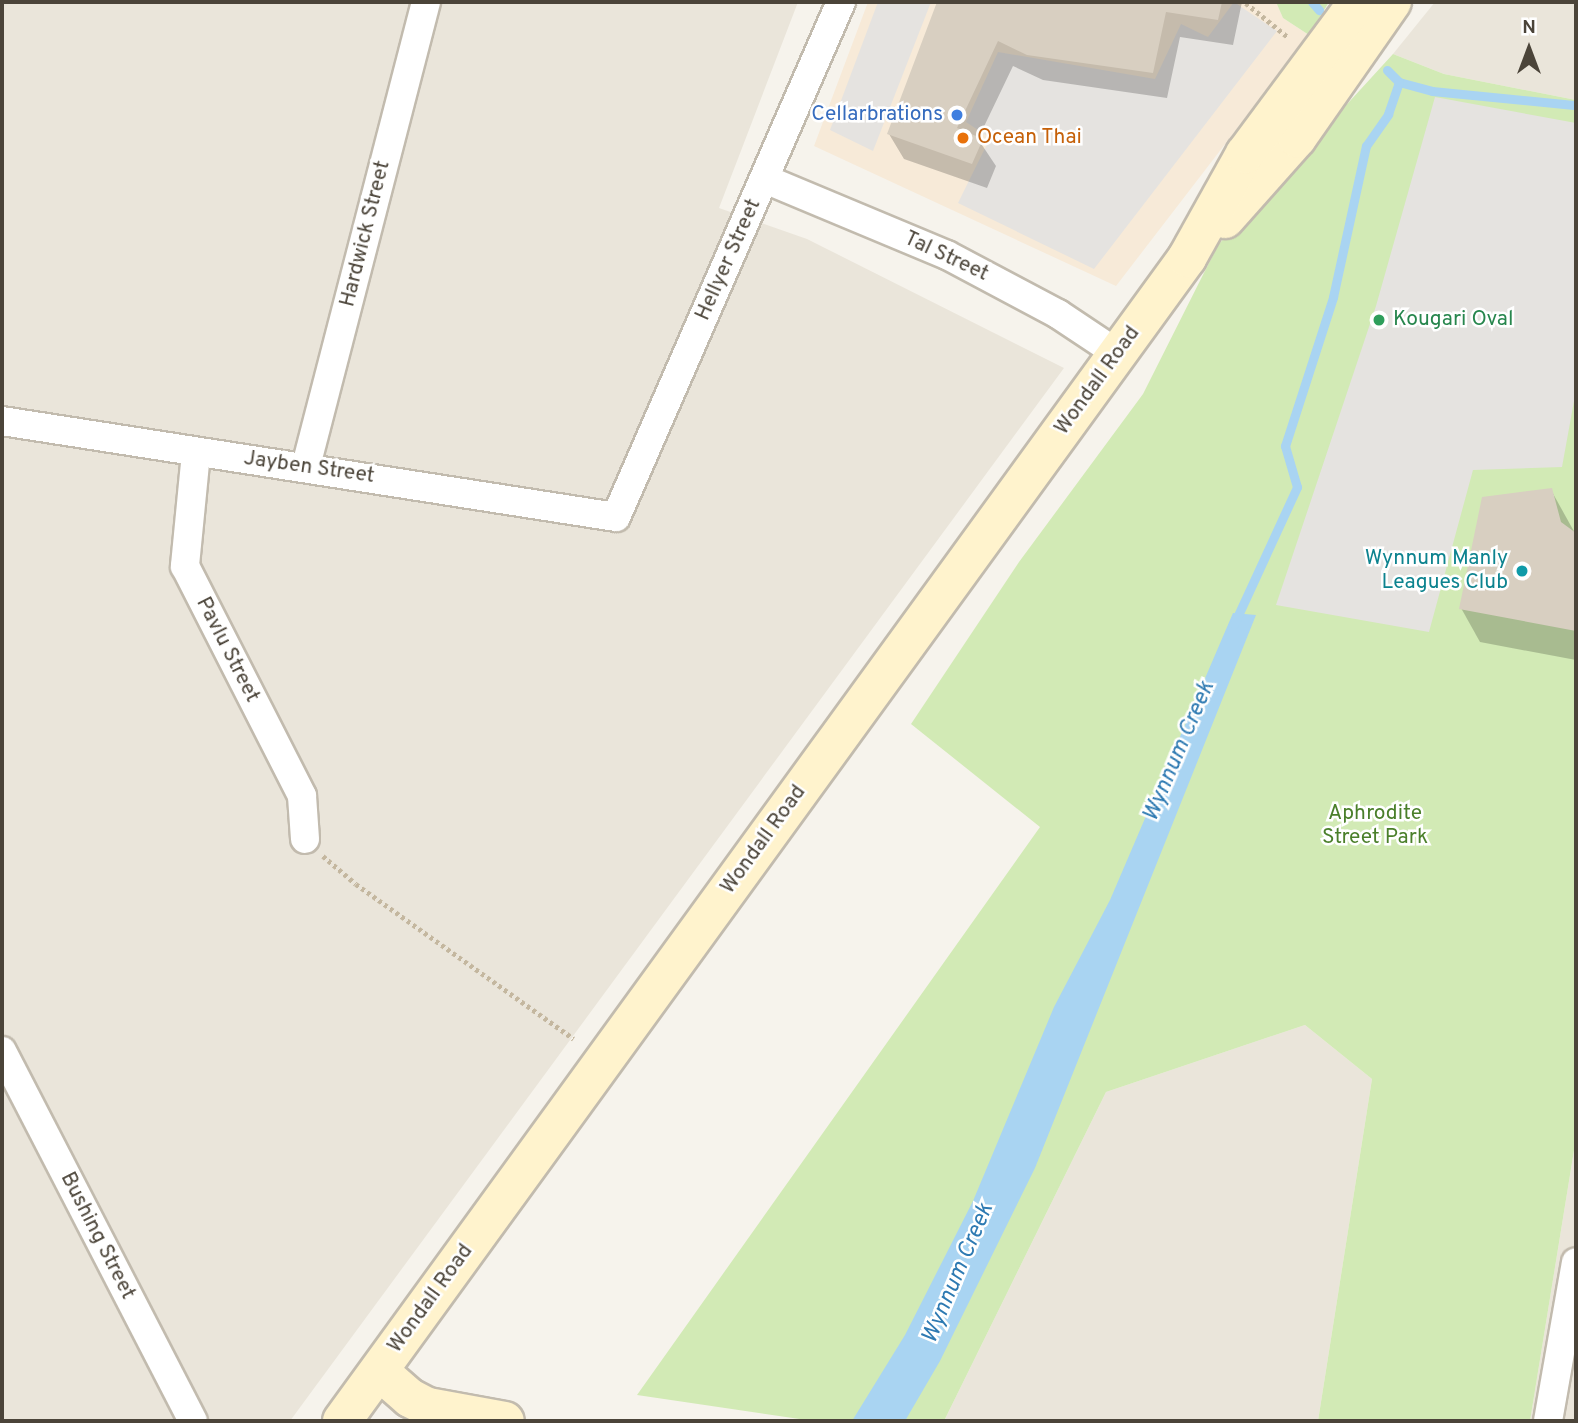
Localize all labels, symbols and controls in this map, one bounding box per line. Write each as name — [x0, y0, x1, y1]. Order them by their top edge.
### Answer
north arrow — [1494, 14, 1564, 84]
text: N — [1522, 16, 1536, 40]
place label: Cellarbrations — [811, 102, 943, 128]
marker: Cellarbrations — [949, 107, 965, 123]
place label: Ocean Thai — [977, 125, 1083, 151]
marker: Ocean Thai — [955, 130, 971, 146]
street label: Hardwick Street — [336, 158, 396, 310]
street label: Hellyer Street — [691, 195, 767, 325]
street label: Tal Street — [900, 227, 992, 287]
place label: Kougari Oval — [1393, 307, 1513, 333]
marker: Kougari Oval — [1371, 312, 1387, 328]
street label: Wondall Road — [1050, 322, 1146, 440]
street label: Jayben Street — [242, 446, 376, 490]
place label: Wynnum Manly Leagues Club — [1365, 546, 1508, 596]
marker: Wynnum Manly Leagues Club — [1514, 563, 1530, 579]
street label: Pavlu Street — [190, 593, 264, 707]
water label: Wynnum Creek — [1138, 678, 1222, 826]
street label: Wondall Road — [716, 781, 812, 899]
park label: Aphrodite Street Park — [1322, 801, 1428, 851]
street label: Bushing Street — [54, 1168, 140, 1304]
water label: Wynnum Creek — [917, 1200, 1001, 1348]
street label: Wondall Road — [383, 1240, 479, 1358]

